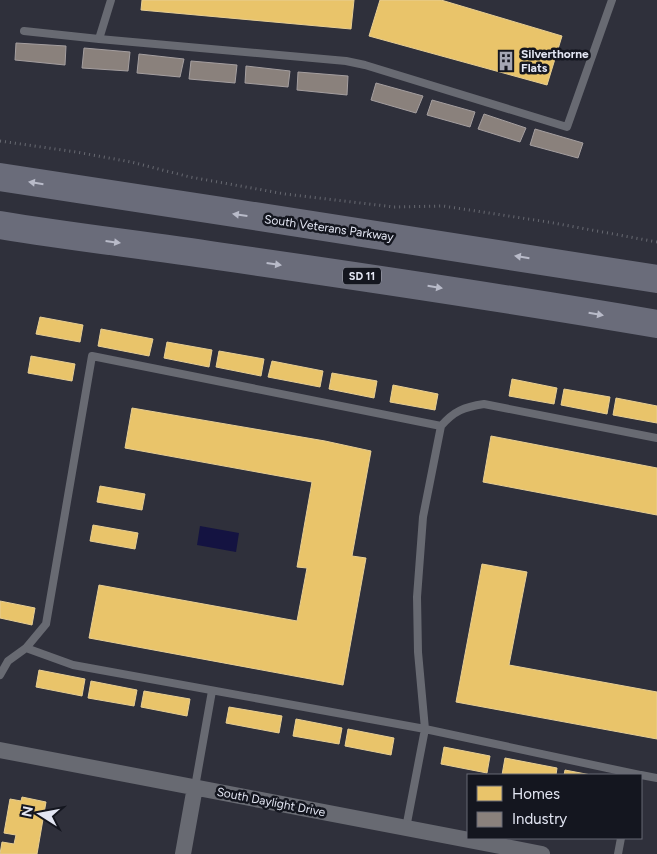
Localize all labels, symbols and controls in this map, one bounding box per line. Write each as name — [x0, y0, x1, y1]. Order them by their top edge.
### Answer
place label: Silverthorne Flats — [521, 47, 589, 75]
building icon: Silverthorne Flats — [495, 50, 517, 72]
one-way arrow — [28, 179, 44, 187]
one-way arrow — [231, 211, 247, 219]
street label: South Veterans Parkway — [263, 212, 395, 244]
one-way arrow — [106, 238, 122, 246]
one-way arrow — [513, 253, 529, 261]
one-way arrow — [267, 260, 283, 268]
road number: SD 11 — [343, 268, 381, 284]
one-way arrow — [428, 283, 444, 291]
one-way arrow — [588, 310, 604, 318]
legend — [467, 774, 642, 839]
street label: South Daylight Drive — [216, 785, 327, 819]
text: Homes — [512, 785, 560, 803]
north arrow — [15, 789, 65, 839]
text: N — [18, 805, 37, 819]
text: Industry — [512, 810, 567, 828]

